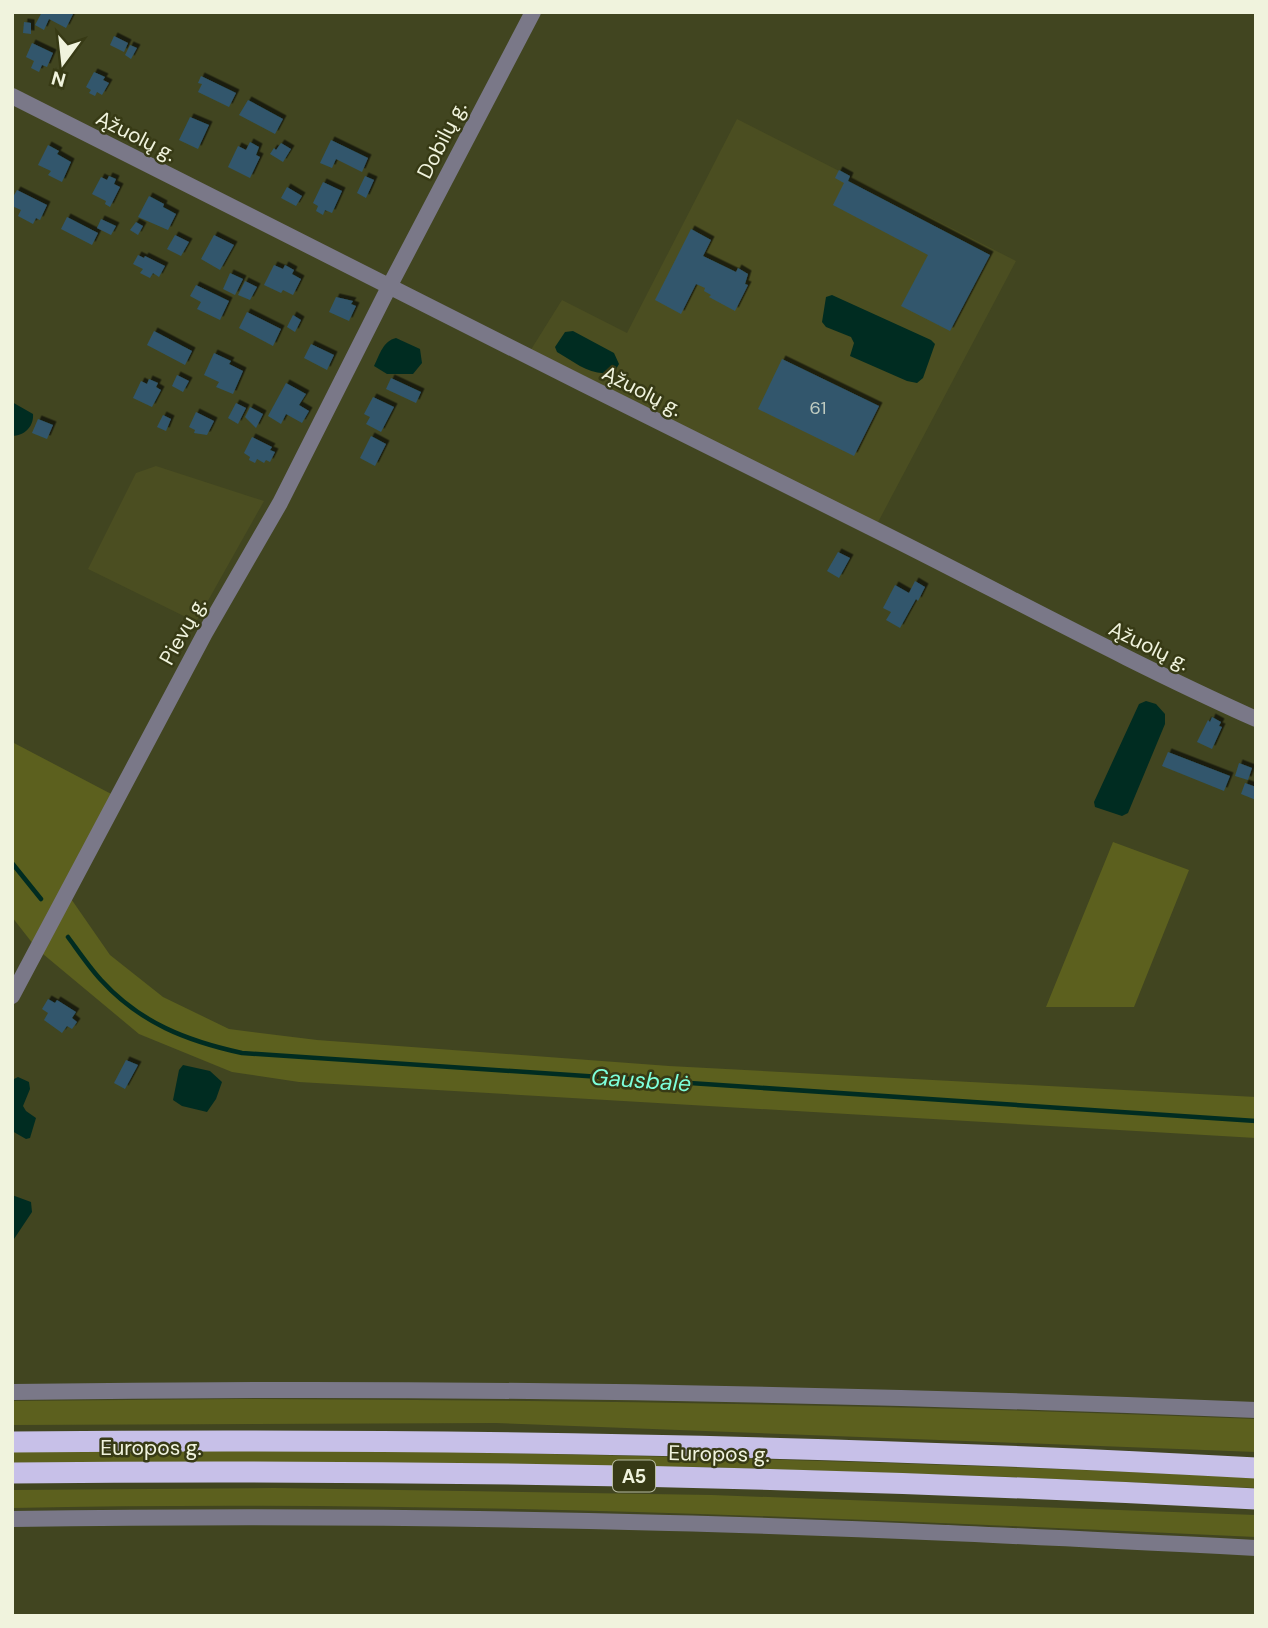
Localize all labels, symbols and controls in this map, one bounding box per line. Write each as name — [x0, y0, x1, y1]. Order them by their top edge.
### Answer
north arrow — [28, 28, 98, 98]
text: N — [49, 65, 69, 93]
street label: Dobilų g. — [411, 97, 473, 183]
street label: Ąžuolų g. — [91, 104, 181, 168]
street label: Ąžuolų g. — [597, 359, 687, 423]
house number: 61 — [810, 396, 826, 420]
street label: Pievų g. — [153, 592, 213, 670]
street label: Ąžuolų g. — [1104, 615, 1194, 677]
water label: Gausbalė — [590, 1062, 692, 1098]
street label: Europos g. — [100, 1434, 202, 1462]
street label: Europos g. — [668, 1439, 770, 1469]
road number: A5 — [613, 1460, 655, 1492]

